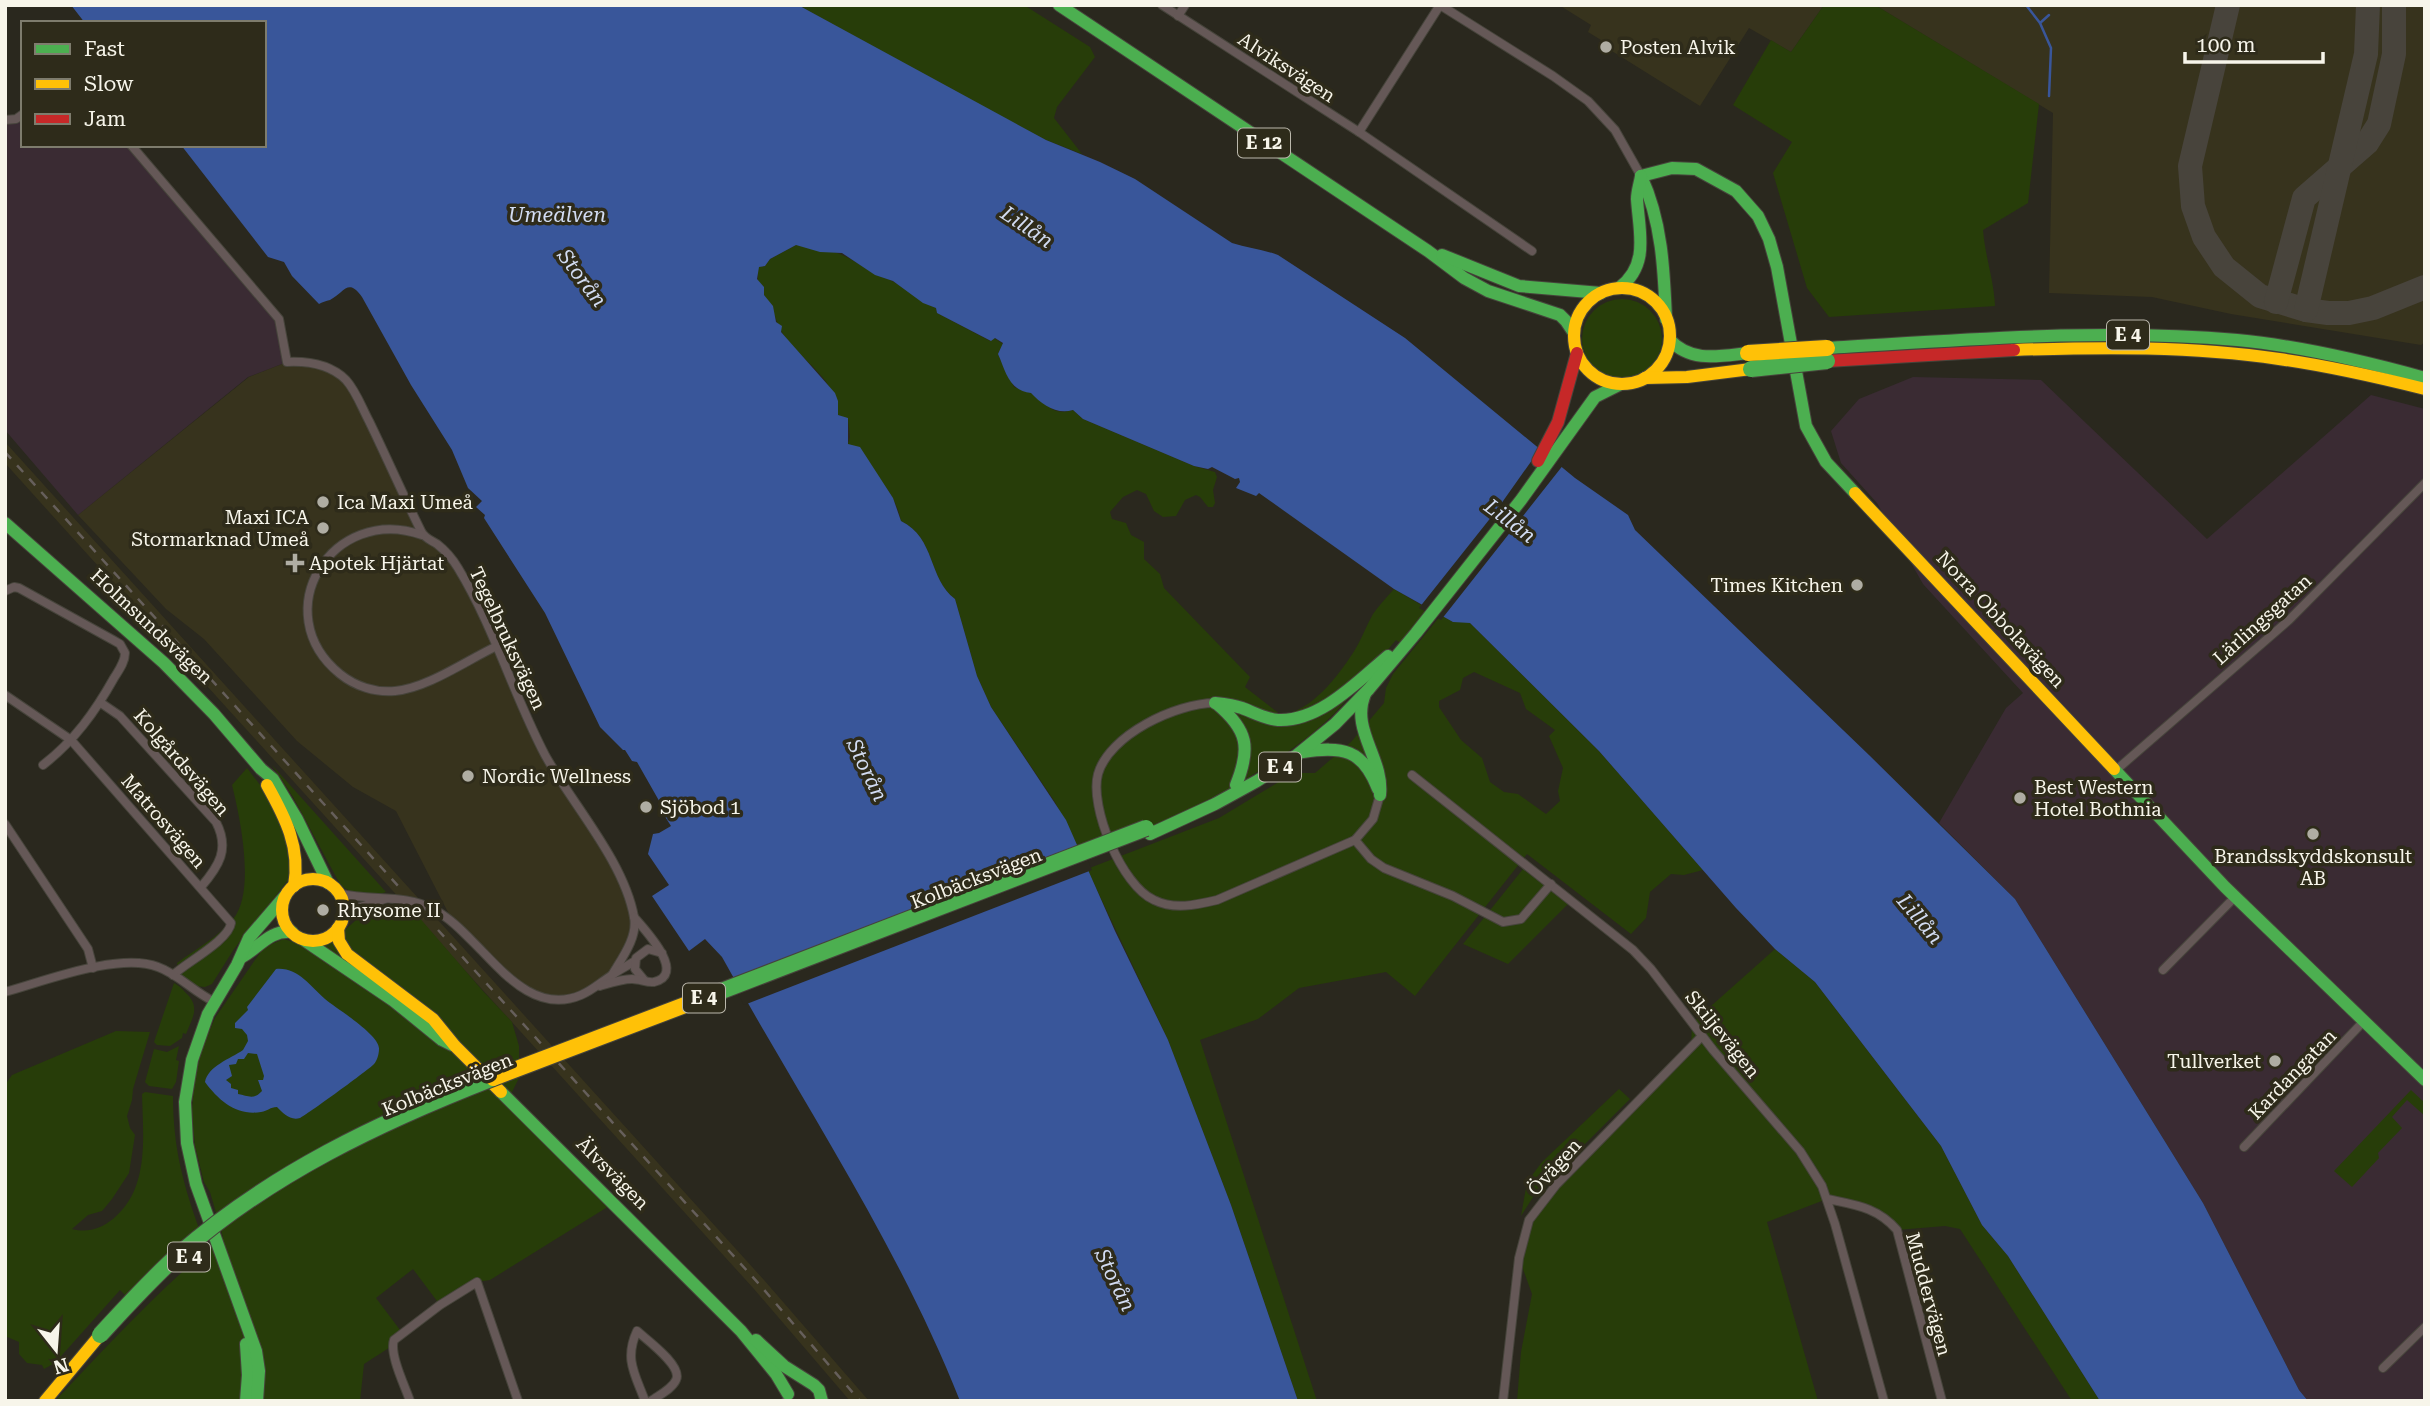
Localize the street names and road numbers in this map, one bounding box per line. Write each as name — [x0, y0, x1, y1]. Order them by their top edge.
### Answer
street label: Alviksvägen — [1234, 28, 1340, 107]
road number: E 12 — [1238, 128, 1290, 158]
road number: E 4 — [2107, 320, 2149, 349]
street label: Norra Obbolavägen — [1931, 546, 2070, 692]
street label: Tegelbruksvägen — [464, 563, 551, 713]
street label: Holmsundsvägen — [86, 564, 217, 689]
street label: Lärlingsgatan — [2209, 569, 2316, 669]
street label: Kolgårdsvägen — [129, 704, 234, 821]
road number: E 4 — [1259, 752, 1301, 782]
street label: Matrosvägen — [117, 770, 211, 873]
street label: Kolbäcksvägen — [907, 843, 1045, 914]
road number: E 4 — [683, 984, 725, 1013]
street label: Skiljevägen — [1680, 986, 1765, 1083]
street label: Kardangatan — [2244, 1025, 2341, 1124]
street label: Kolbäcksvägen — [379, 1048, 516, 1121]
street label: Älvsvägen — [572, 1132, 654, 1214]
street label: Övägen — [1523, 1134, 1586, 1201]
street label: Muddervägen — [1901, 1230, 1956, 1358]
road number: E 4 — [168, 1242, 210, 1272]

